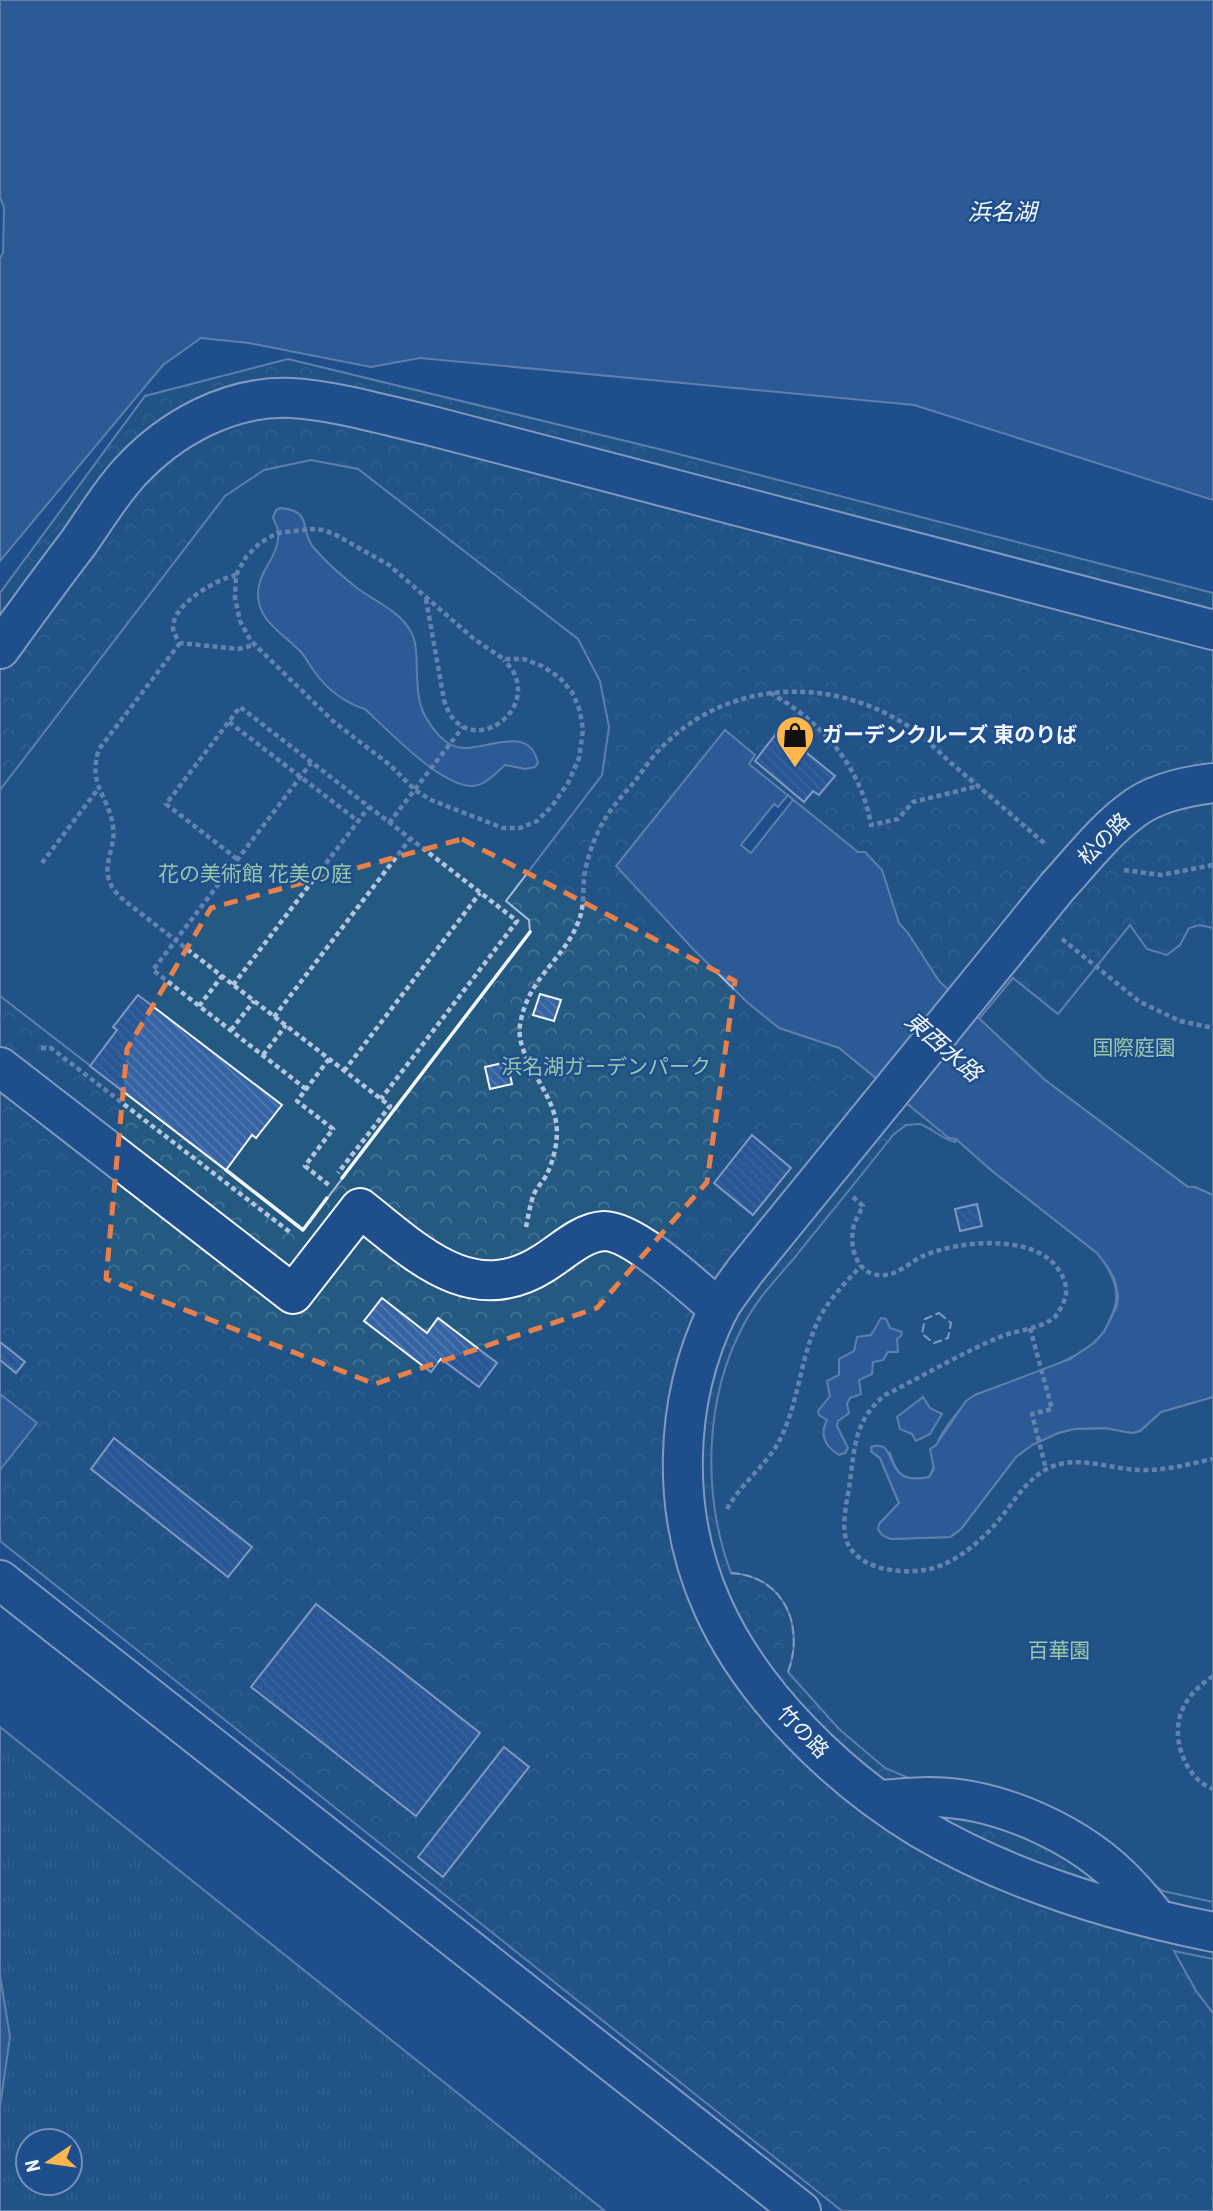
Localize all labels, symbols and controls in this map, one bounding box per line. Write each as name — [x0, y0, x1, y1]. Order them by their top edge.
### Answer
water label: 浜名湖 — [968, 199, 1040, 226]
shop icon: ガーデンクルーズ 東のりば — [774, 714, 816, 769]
place label: ガーデンクルーズ 東のりば — [822, 723, 1077, 747]
street label: 松の路 — [1073, 808, 1135, 870]
park label: 花の美術館 花美の庭 — [158, 862, 352, 886]
water label: 東西水路 — [899, 1007, 988, 1089]
park label: 国際庭園 — [1092, 1036, 1176, 1060]
park label: 浜名湖ガーデンパーク — [501, 1055, 711, 1079]
park label: 百華園 — [1028, 1639, 1091, 1663]
street label: 竹の路 — [772, 1701, 834, 1763]
north arrow — [14, 2127, 84, 2197]
text: N — [20, 2157, 45, 2174]

